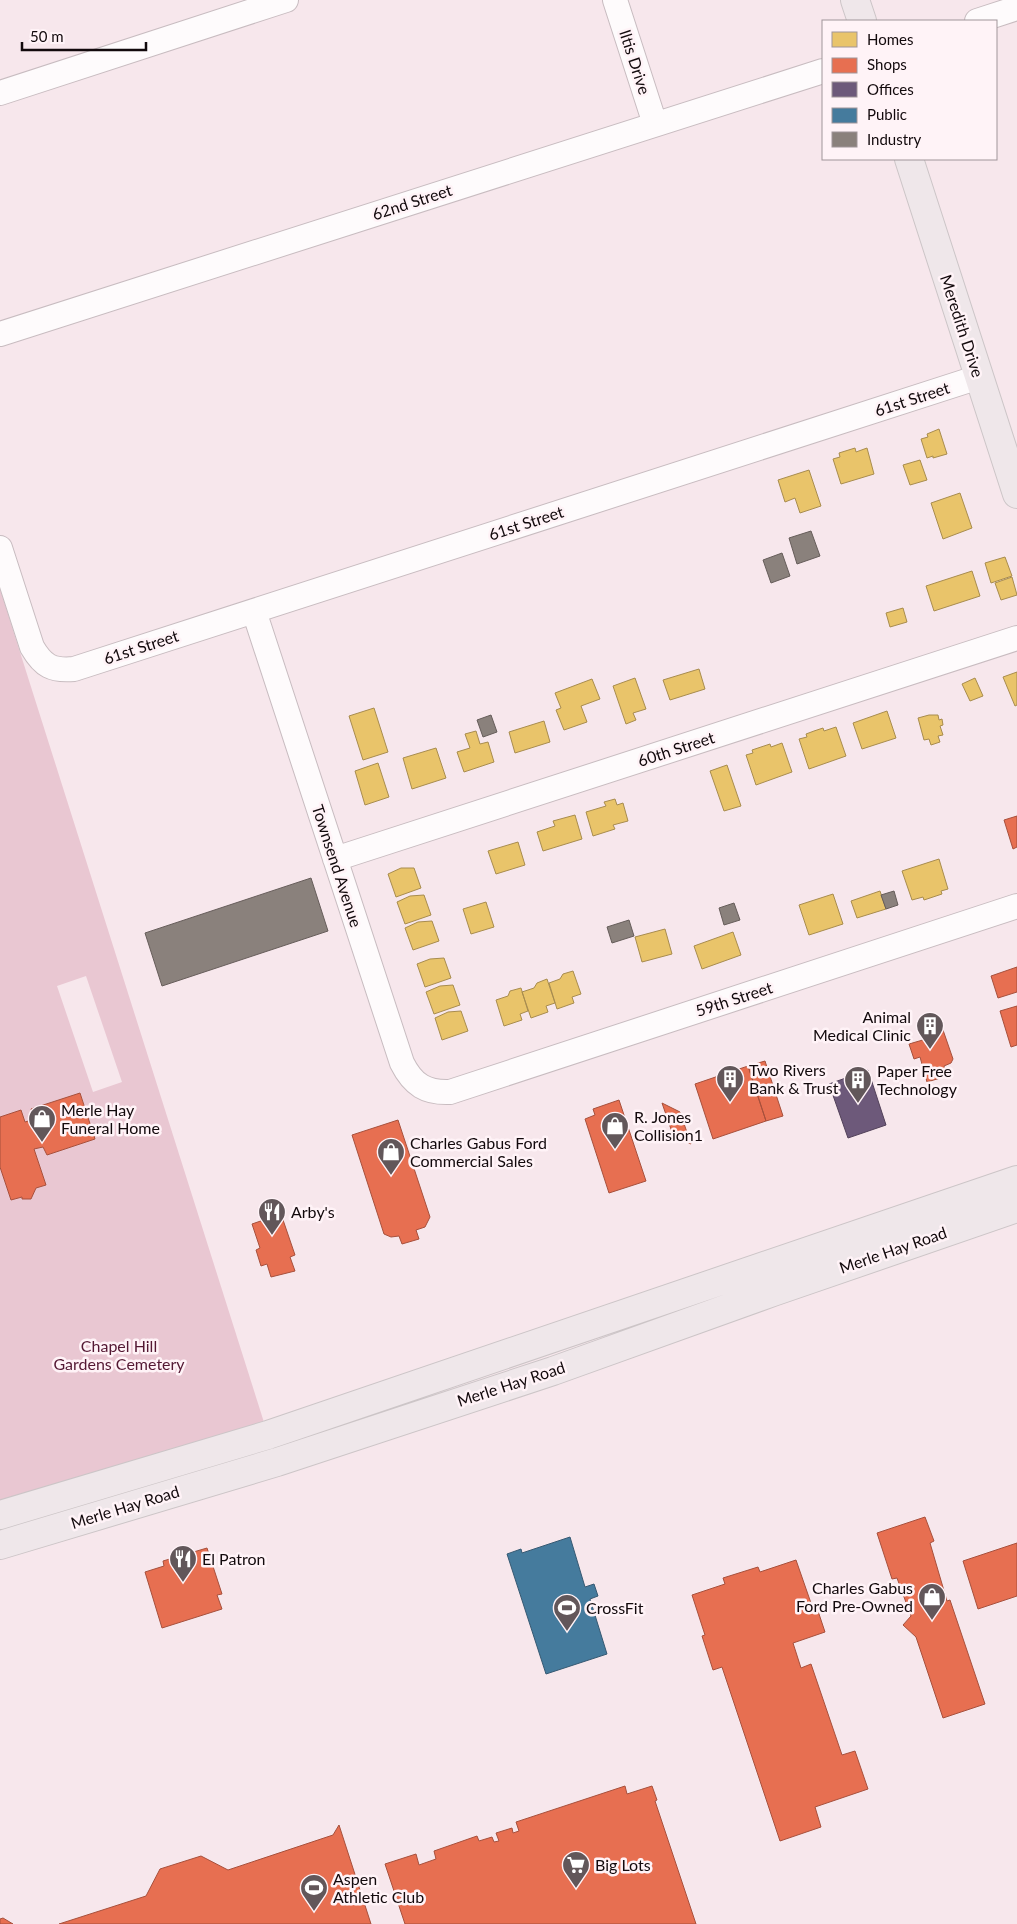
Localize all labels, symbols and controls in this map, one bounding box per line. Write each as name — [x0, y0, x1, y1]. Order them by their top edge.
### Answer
scale bar — [22, 20, 146, 52]
legend — [822, 20, 997, 160]
text: 50 m — [30, 27, 64, 45]
street label: Iltis Drive — [616, 27, 655, 97]
text: Homes — [867, 30, 913, 48]
text: Shops — [867, 55, 907, 73]
text: Offices — [867, 80, 914, 98]
text: Public — [867, 105, 907, 123]
text: Industry — [867, 130, 922, 148]
street label: 62nd Street — [370, 180, 454, 223]
street label: Meredith Drive — [937, 272, 988, 380]
street label: 61st Street — [872, 377, 952, 420]
street label: 61st Street — [486, 501, 566, 544]
street label: 61st Street — [101, 625, 181, 668]
street label: 60th Street — [635, 727, 717, 770]
street label: Townsend Avenue — [309, 802, 366, 930]
street label: 59th Street — [693, 977, 775, 1020]
place label: Animal Medical Clinic — [813, 1007, 911, 1044]
building icon: Animal Medical Clinic — [915, 1011, 945, 1050]
place label: Two Rivers Bank & Trust — [749, 1060, 839, 1097]
place label: Paper Free Technology — [877, 1061, 958, 1098]
building icon: Two Rivers Bank & Trust — [715, 1064, 745, 1103]
building icon: Paper Free Technology — [843, 1065, 873, 1104]
place label: Merle Hay Funeral Home — [61, 1100, 160, 1137]
shop icon: Merle Hay Funeral Home — [27, 1104, 57, 1143]
place label: R. Jones Collision1 — [634, 1107, 703, 1144]
shop icon: R. Jones Collision1 — [600, 1111, 630, 1150]
place label: Charles Gabus Ford Commercial Sales — [410, 1133, 547, 1170]
shop icon: Charles Gabus Ford Commercial Sales — [376, 1137, 406, 1176]
restaurant icon: Arby's — [257, 1197, 287, 1236]
place label: Arby's — [291, 1202, 335, 1221]
street label: Merle Hay Road — [837, 1222, 949, 1277]
park label: Chapel Hill Gardens Cemetery — [53, 1336, 185, 1373]
street label: Merle Hay Road — [454, 1357, 567, 1410]
street label: Merle Hay Road — [68, 1481, 181, 1532]
restaurant icon: El Patron — [168, 1544, 198, 1583]
place label: El Patron — [202, 1549, 265, 1568]
place label: Charles Gabus Ford Pre-Owned — [796, 1578, 913, 1615]
shop icon: Charles Gabus Ford Pre-Owned — [917, 1582, 947, 1621]
sports icon: CrossFit — [552, 1593, 582, 1632]
place label: CrossFit — [586, 1598, 644, 1617]
supermarket icon: Big Lots — [561, 1850, 591, 1889]
place label: Big Lots — [595, 1855, 651, 1874]
place label: Aspen Athletic Club — [333, 1869, 424, 1906]
sports icon: Aspen Athletic Club — [299, 1873, 329, 1912]

